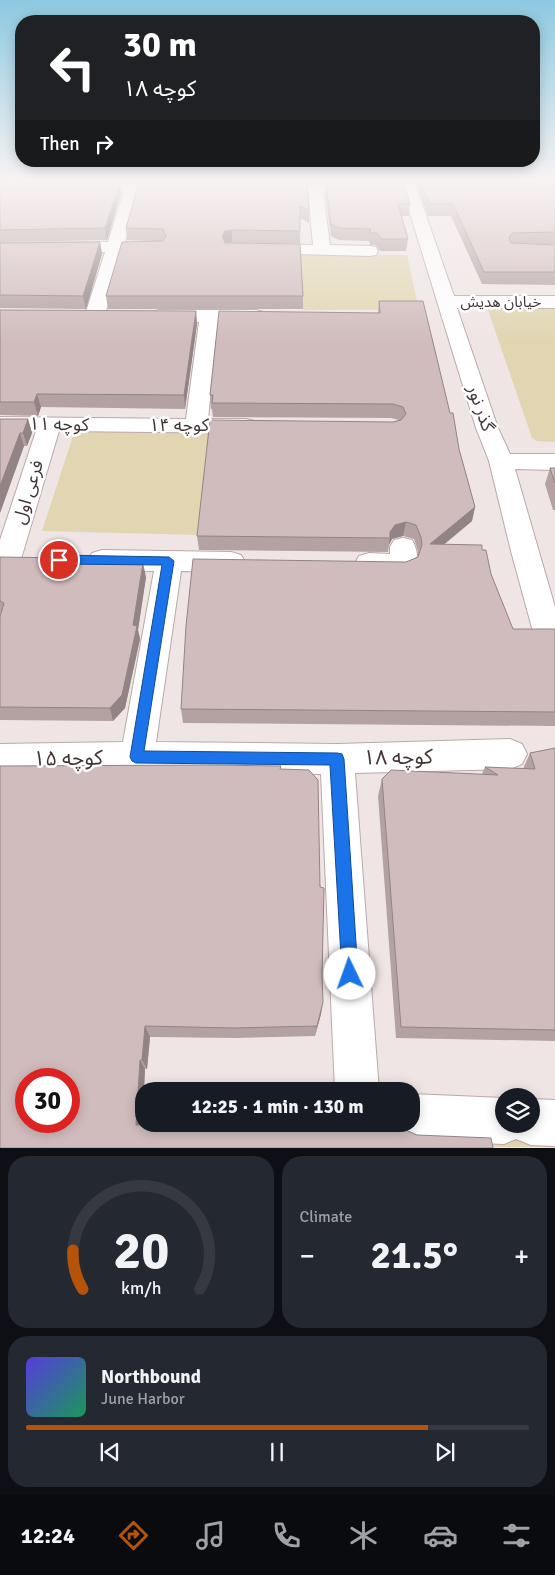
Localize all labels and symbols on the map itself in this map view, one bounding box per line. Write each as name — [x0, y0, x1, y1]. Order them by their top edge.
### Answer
street label: خیابان هدیش — [461, 293, 542, 311]
street label: گذر نور — [463, 381, 499, 435]
street label: کوچه ۱۱ — [29, 412, 90, 436]
street label: کوچه ۱۴ — [149, 414, 209, 436]
street label: فرعی اول — [8, 457, 48, 527]
pin — [38, 539, 80, 581]
street label: کوچه ۱۸ — [363, 743, 433, 771]
street label: کوچه ۱۵ — [33, 744, 103, 772]
position arrow — [323, 947, 375, 999]
speed limit sign: 30 — [15, 1068, 80, 1133]

